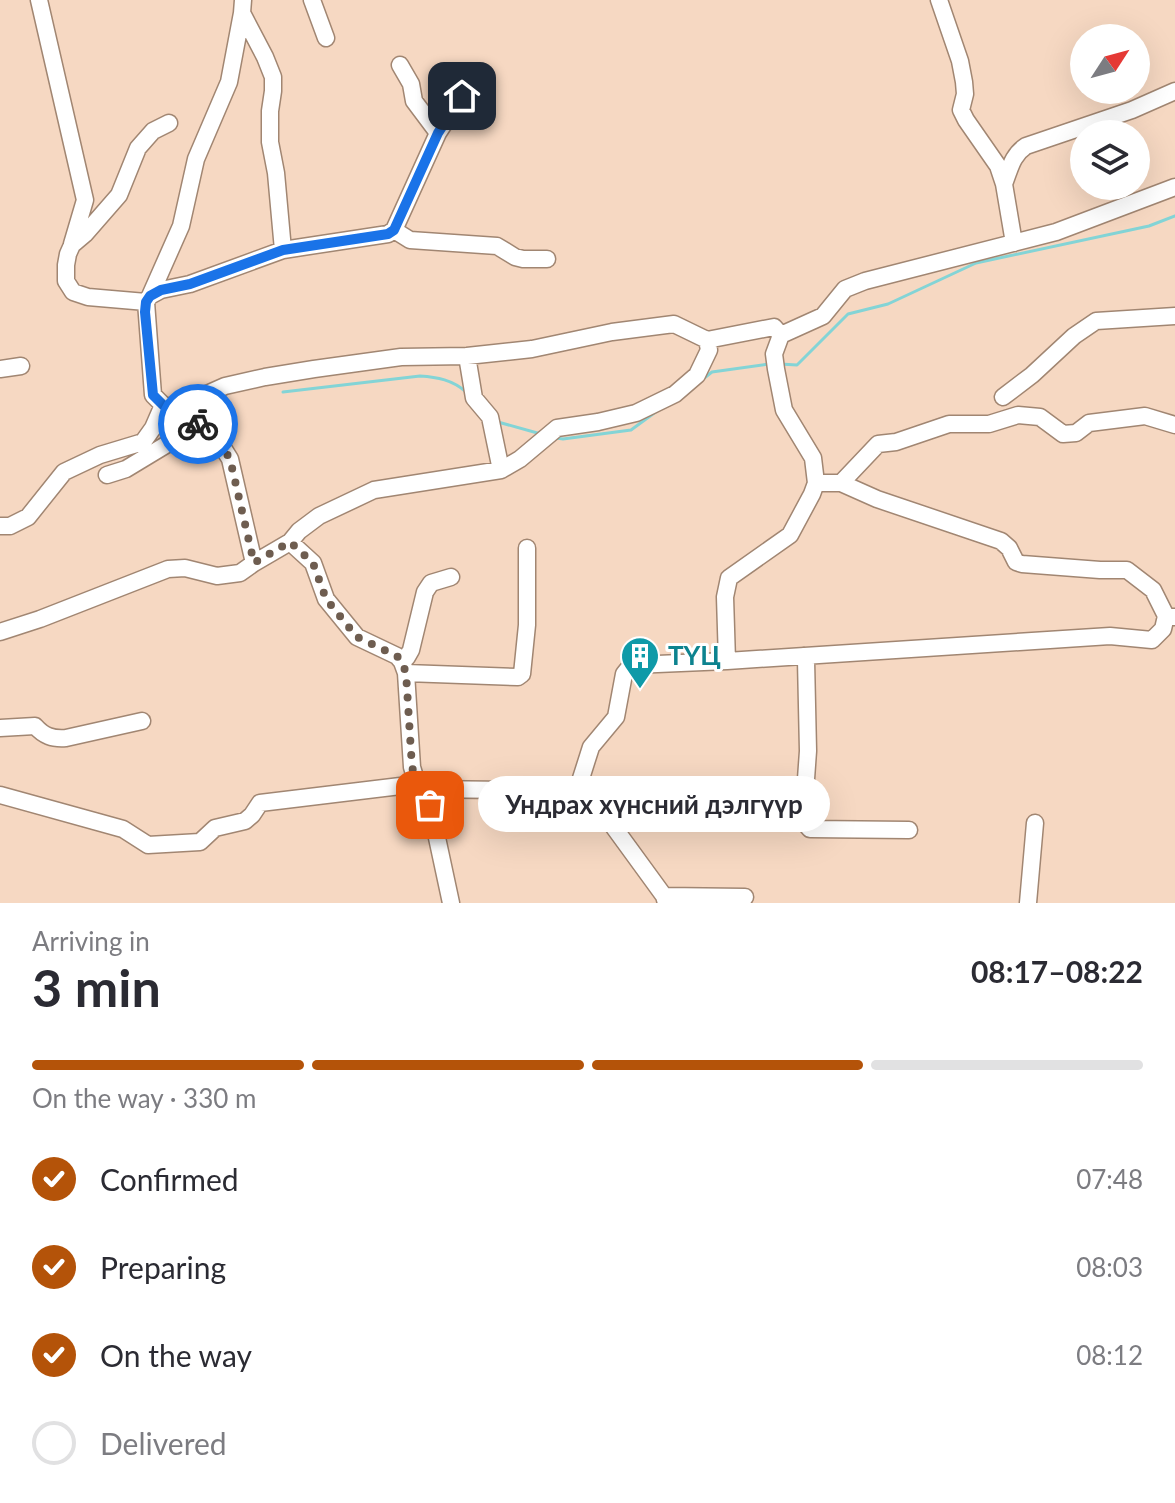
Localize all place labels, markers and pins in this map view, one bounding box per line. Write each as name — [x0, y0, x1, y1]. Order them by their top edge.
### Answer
pin — [428, 62, 496, 130]
building icon: ТҮЦ — [619, 635, 661, 690]
place label: ТҮЦ — [668, 639, 721, 671]
pin — [396, 771, 464, 839]
callout: Ундрах хүнсний дэлгүүр — [478, 777, 830, 833]

